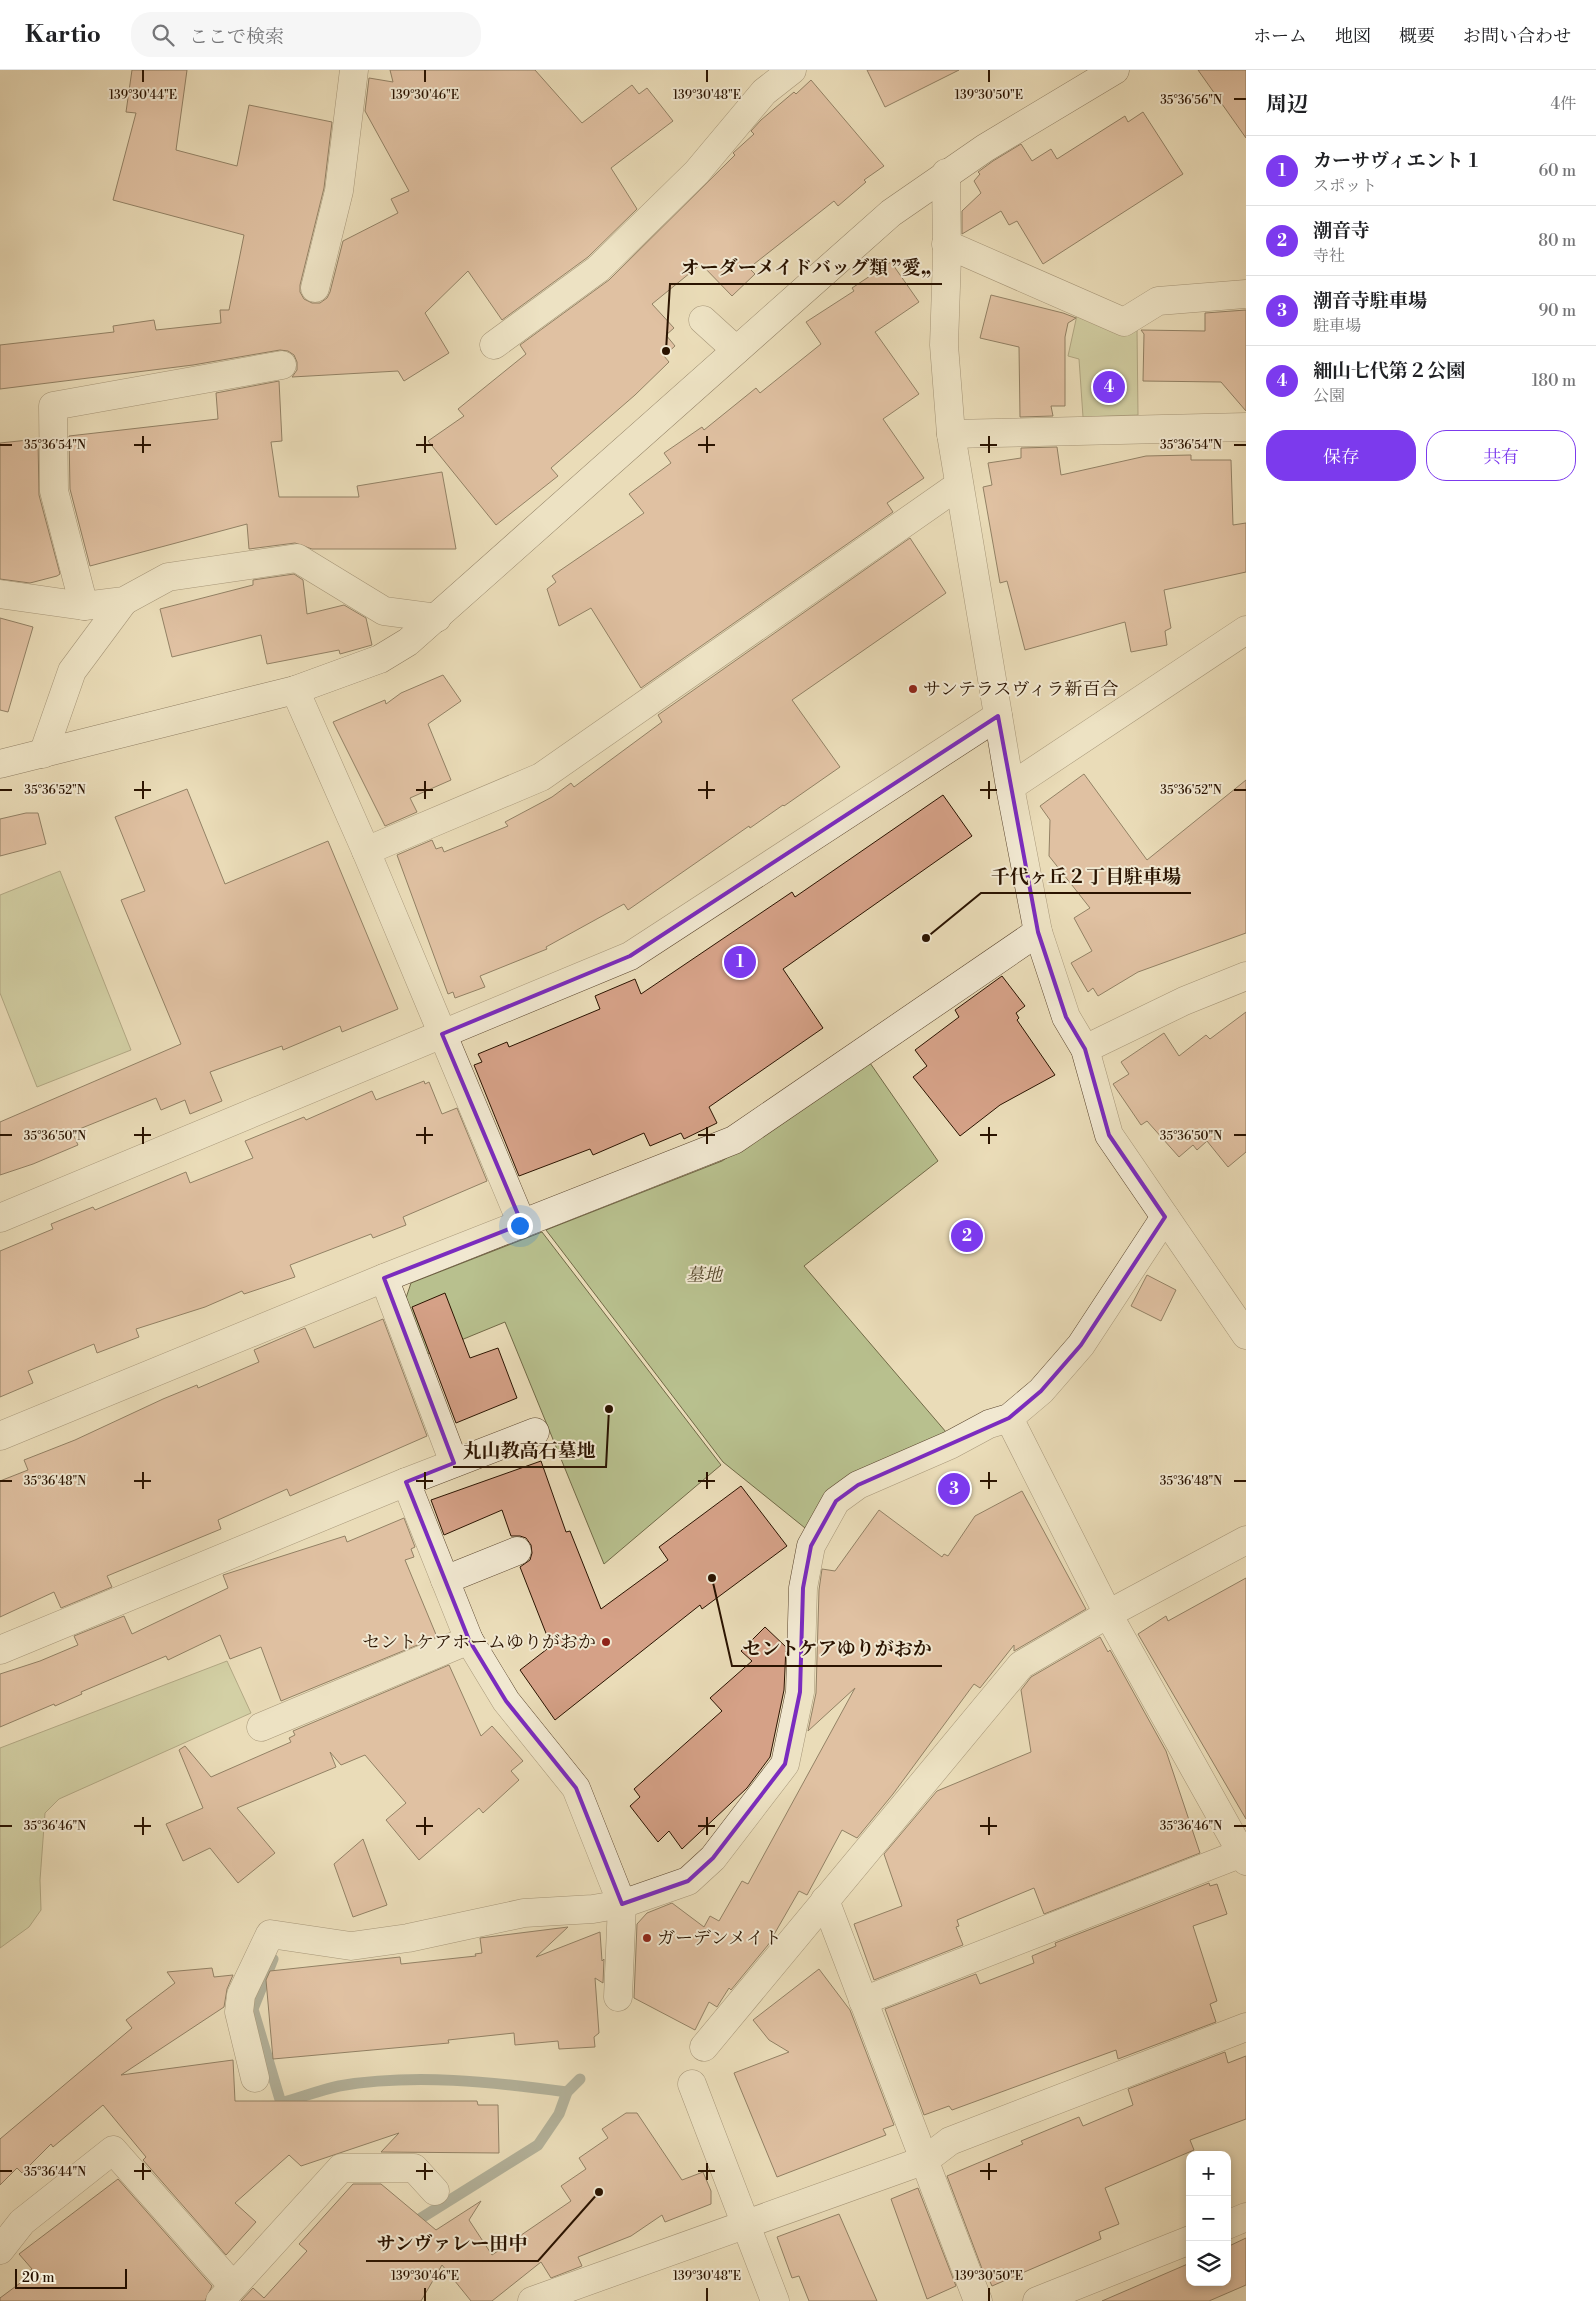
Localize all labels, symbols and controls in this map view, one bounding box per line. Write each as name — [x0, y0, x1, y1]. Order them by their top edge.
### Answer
search box — [131, 12, 481, 57]
text: Kartio — [25, 20, 101, 50]
icon: search — [149, 21, 177, 49]
text: ここで検索 — [189, 25, 284, 49]
text: ホーム — [1253, 25, 1307, 48]
text: 地図 — [1335, 25, 1371, 48]
text: 概要 — [1399, 25, 1435, 48]
text: お問い合わせ — [1463, 25, 1571, 48]
text: 139°30'44"E — [109, 88, 177, 103]
text: 139°30'46"E — [391, 88, 459, 103]
text: 139°30'48"E — [673, 88, 741, 103]
text: 139°30'50"E — [955, 88, 1023, 103]
text: 周辺 — [1266, 92, 1308, 118]
text: 35°36'56"N — [1160, 93, 1222, 108]
text: 4件 — [1550, 94, 1576, 114]
text: カーサヴィエント１ — [1313, 149, 1483, 173]
text: 1 — [1278, 161, 1286, 181]
text: 60 m — [1538, 161, 1576, 181]
text: スポット — [1313, 176, 1377, 196]
text: 潮音寺 — [1313, 219, 1370, 243]
text: 2 — [1277, 231, 1287, 251]
text: 80 m — [1538, 231, 1576, 251]
text: 寺社 — [1313, 246, 1345, 266]
callout: オーダーメイドバッグ類 ”愛„ — [670, 250, 942, 284]
text: オーダーメイドバッグ類 ”愛„ — [681, 256, 931, 280]
text: 潮音寺駐車場 — [1313, 289, 1427, 313]
text: 3 — [1277, 301, 1287, 321]
text: 90 m — [1538, 301, 1576, 321]
text: 駐車場 — [1313, 316, 1361, 336]
text: 細山七代第２公園 — [1313, 359, 1465, 383]
pin: 4 — [1093, 368, 1125, 406]
text: 4 — [1277, 371, 1287, 391]
text: 180 m — [1532, 371, 1576, 391]
text: 公園 — [1313, 386, 1345, 406]
button: 保存 — [1266, 430, 1416, 481]
button: 共有 — [1426, 430, 1576, 481]
text: 35°36'54"N — [24, 438, 86, 453]
text: 35°36'54"N — [1160, 438, 1222, 453]
place label: サンテラスヴィラ新百合 — [923, 678, 1118, 701]
marker: サンテラスヴィラ新百合 — [907, 683, 919, 695]
text: 35°36'52"N — [24, 783, 86, 798]
text: 35°36'52"N — [1160, 783, 1222, 798]
callout: 千代ヶ丘２丁目駐車場 — [981, 859, 1191, 893]
text: 千代ヶ丘２丁目駐車場 — [991, 865, 1181, 889]
pin: 1 — [724, 943, 756, 981]
text: 35°36'50"N — [24, 1129, 86, 1144]
text: 35°36'50"N — [1160, 1129, 1222, 1144]
your location — [507, 1213, 533, 1239]
pin: 2 — [951, 1217, 983, 1255]
park label: 墓地 — [686, 1264, 724, 1287]
callout: 丸山教高石墓地 — [453, 1433, 606, 1467]
text: 丸山教高石墓地 — [462, 1439, 596, 1463]
pin: 3 — [938, 1470, 970, 1508]
text: 35°36'48"N — [24, 1474, 86, 1489]
text: 35°36'48"N — [1160, 1474, 1222, 1489]
place label: セントケアホームゆりがおか — [362, 1631, 596, 1654]
callout: セントケアゆりがおか — [732, 1632, 942, 1666]
marker: セントケアホームゆりがおか — [600, 1636, 612, 1648]
text: セントケアゆりがおか — [742, 1637, 932, 1661]
text: 35°36'46"N — [24, 1819, 86, 1834]
text: 35°36'46"N — [1160, 1819, 1222, 1834]
place label: ガーデンメイト — [657, 1927, 782, 1950]
marker: ガーデンメイト — [641, 1932, 653, 1944]
map controls — [1186, 2151, 1231, 2286]
button: + — [1186, 2151, 1231, 2196]
text: 35°36'44"N — [24, 2165, 86, 2180]
button: − — [1186, 2196, 1231, 2241]
callout: サンヴァレー田中 — [366, 2227, 538, 2261]
text: サンヴァレー田中 — [377, 2232, 527, 2256]
button: layers — [1186, 2241, 1231, 2286]
scale bar — [15, 2266, 128, 2289]
text: 20 m — [22, 2269, 54, 2287]
text: 139°30'46"E — [391, 2269, 459, 2284]
text: 139°30'48"E — [673, 2269, 741, 2284]
text: 139°30'50"E — [955, 2269, 1023, 2284]

